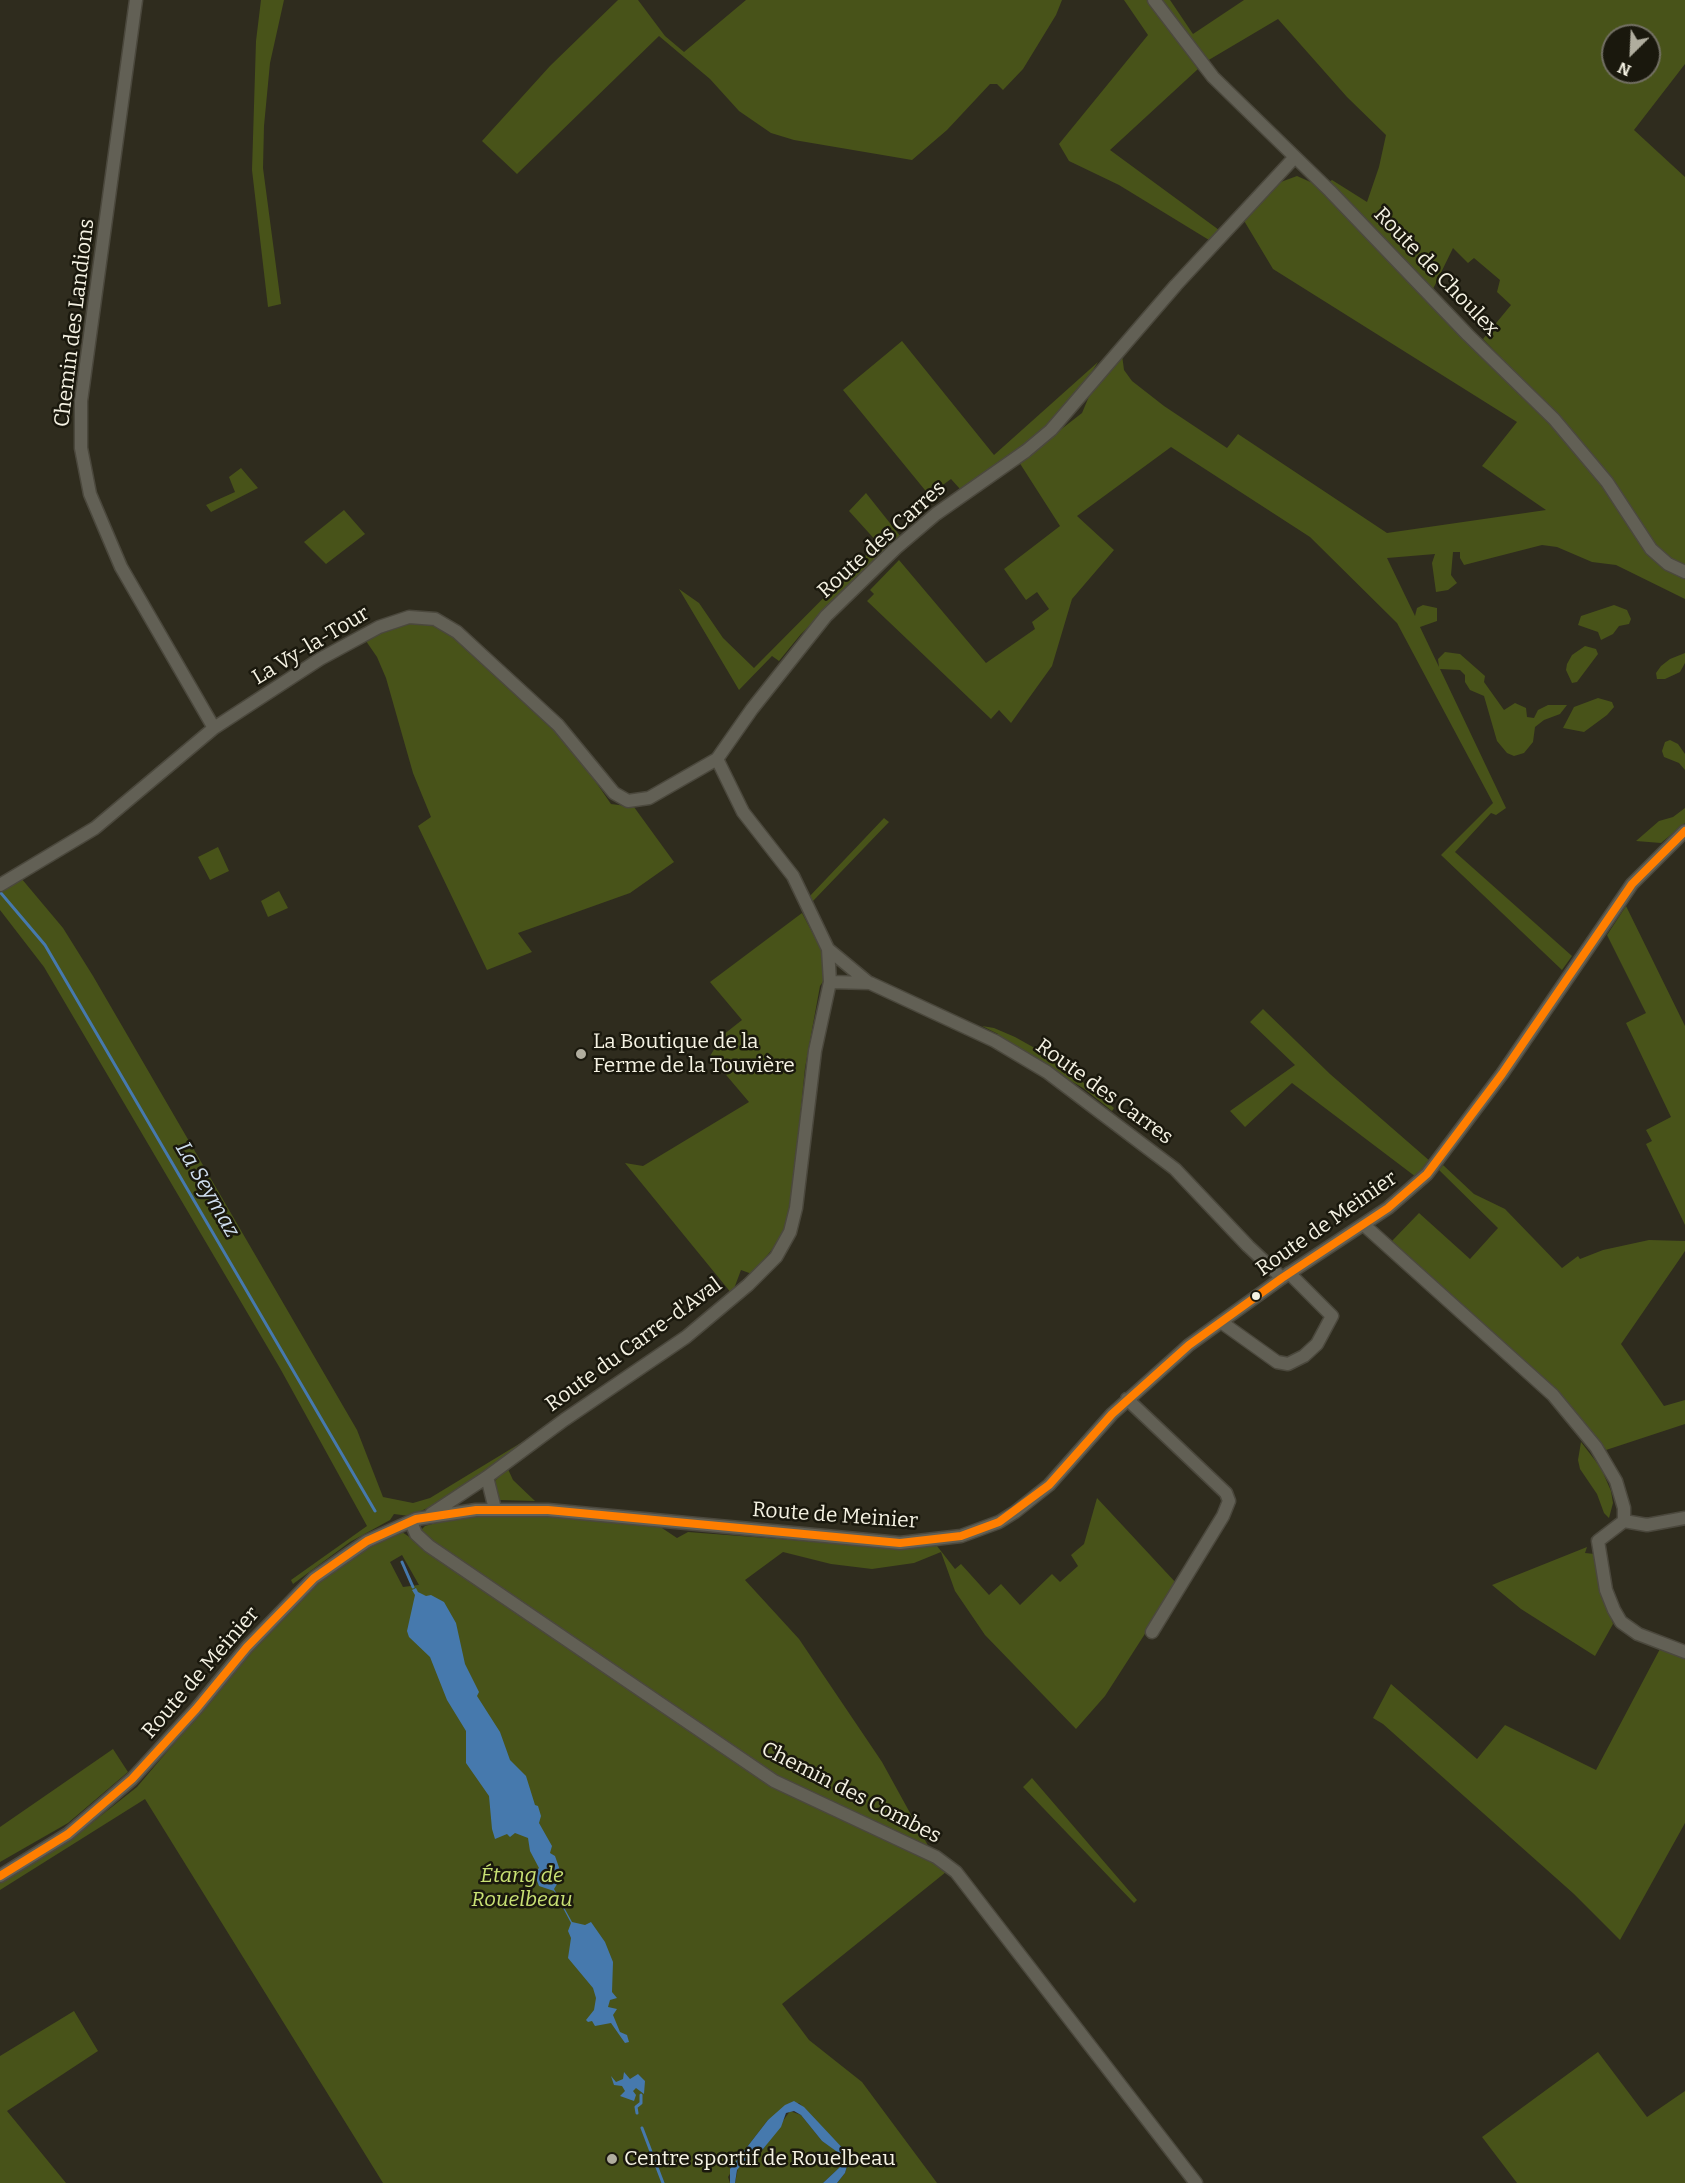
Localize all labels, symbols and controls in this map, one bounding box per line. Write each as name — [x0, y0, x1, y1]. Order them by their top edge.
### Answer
north arrow — [1601, 24, 1661, 84]
text: N — [1615, 58, 1634, 80]
street label: Route de Choulex — [1368, 202, 1504, 342]
street label: Chemin des Landions — [50, 217, 100, 429]
street label: Route des Carres — [813, 476, 951, 604]
street label: La Vy-la-Tour — [248, 601, 374, 691]
place label: La Boutique de la Ferme de la Touvière — [593, 1029, 795, 1079]
street label: Route des Carres — [1030, 1034, 1178, 1150]
marker: La Boutique de la Ferme de la Touvière — [574, 1047, 588, 1061]
water label: La Seymaz — [169, 1138, 245, 1242]
street label: Route de Meinier — [1252, 1166, 1402, 1282]
street label: Route du Carre-d'Aval — [541, 1273, 727, 1417]
unlabelled marker — [1250, 1290, 1262, 1302]
street label: Route de Meinier — [751, 1498, 919, 1534]
street label: Route de Meinier — [137, 1602, 265, 1744]
street label: Chemin des Combes — [757, 1737, 945, 1849]
park label: Étang de Rouelbeau — [471, 1863, 573, 1913]
place label: Centre sportif de Rouelbeau — [624, 2146, 895, 2172]
marker: Centre sportif de Rouelbeau — [605, 2152, 619, 2166]

